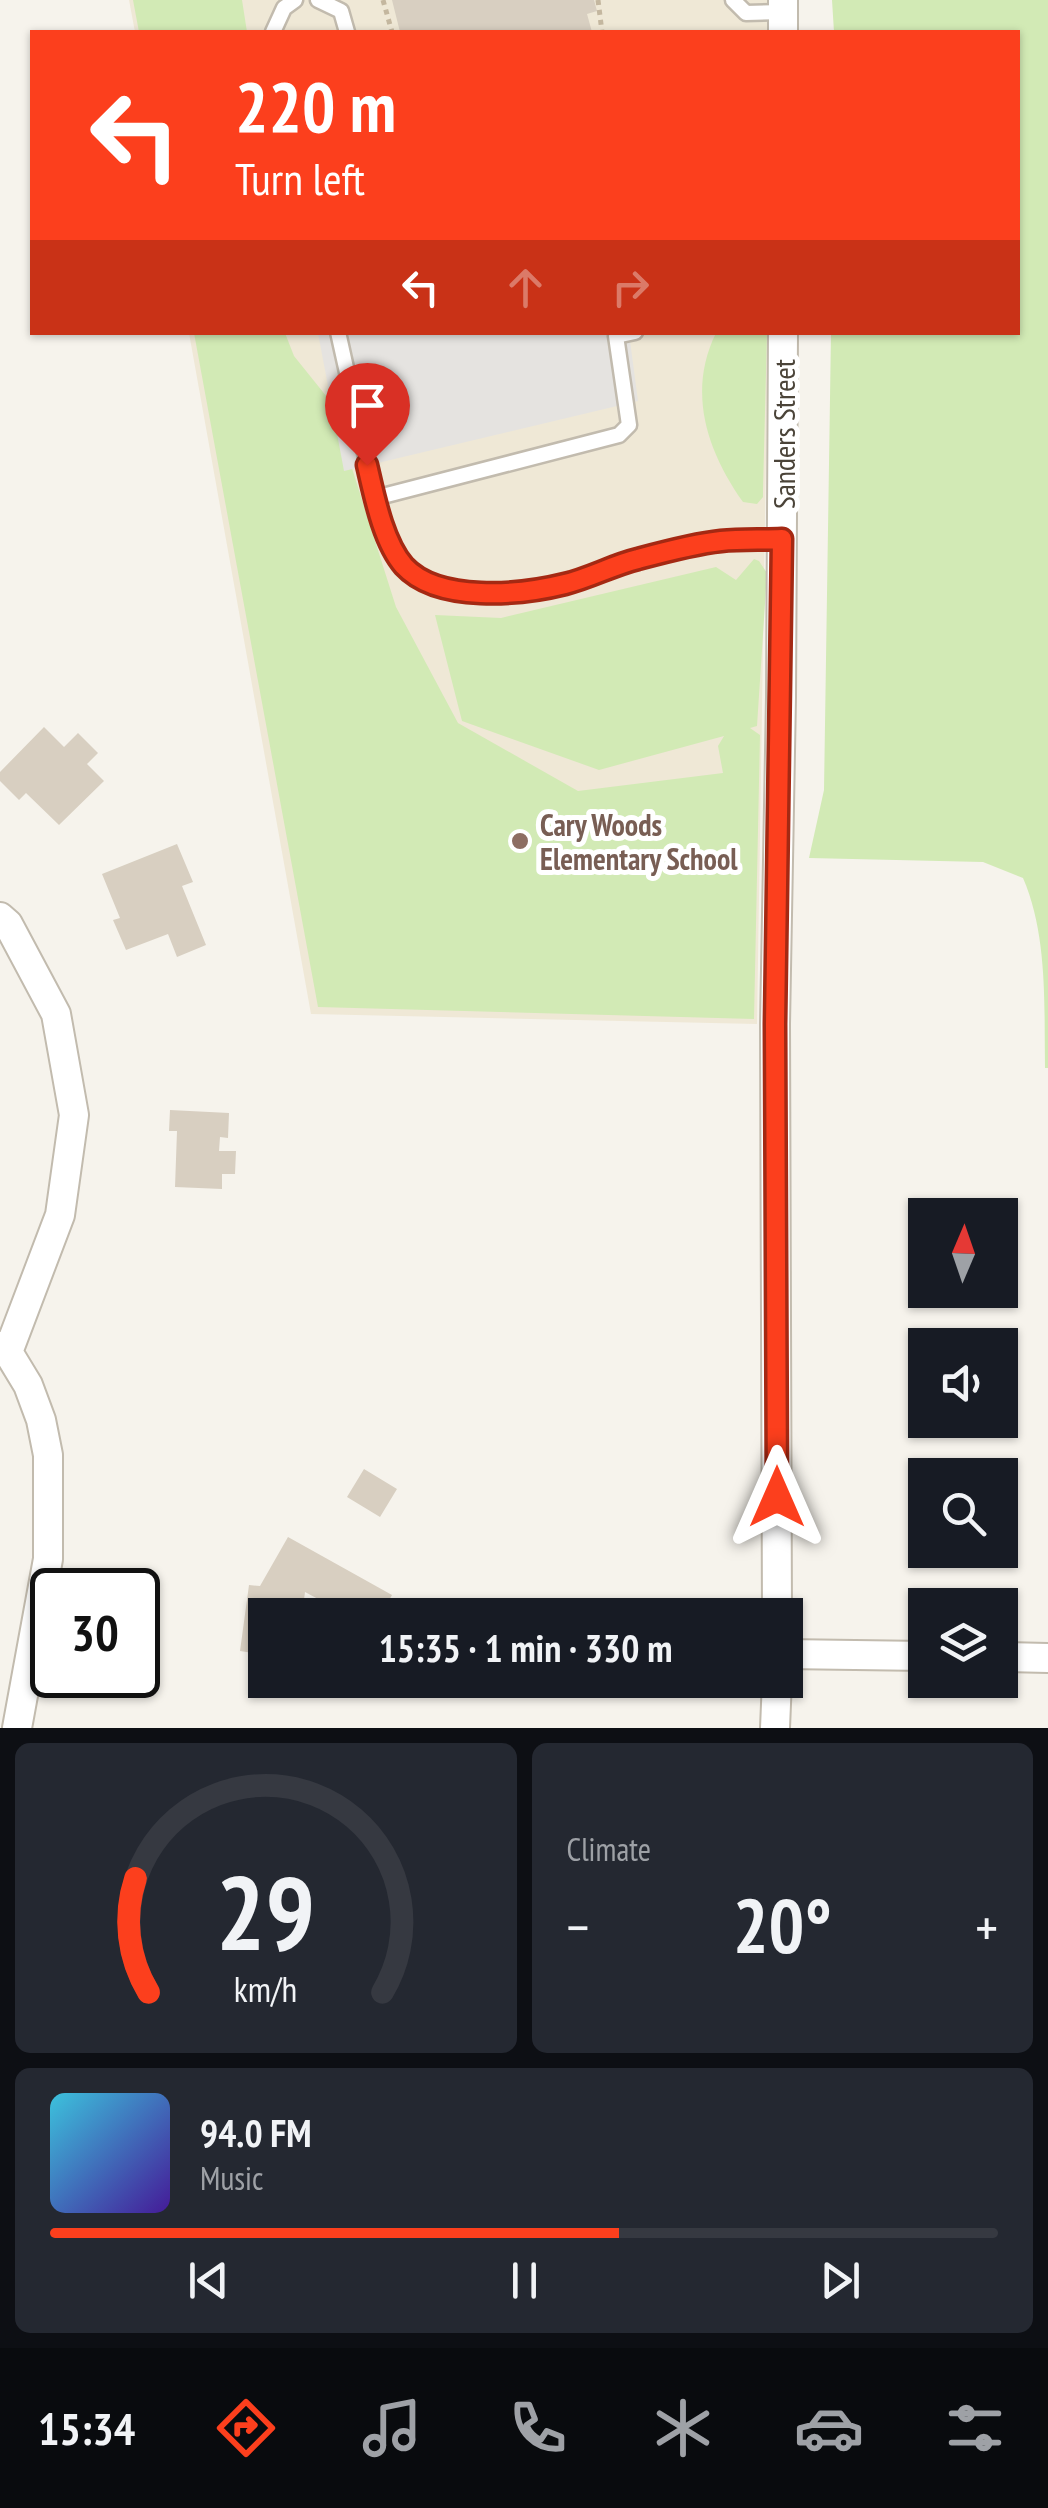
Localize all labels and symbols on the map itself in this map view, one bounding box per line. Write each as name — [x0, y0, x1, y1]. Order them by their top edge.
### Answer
street label: Sanders Street — [764, 358, 803, 509]
pin — [325, 363, 410, 466]
place label: Cary Woods Elementary School — [540, 805, 738, 878]
marker: Cary Woods Elementary School — [509, 830, 531, 852]
north arrow — [908, 1198, 1018, 1308]
position arrow — [725, 1445, 829, 1549]
speed limit sign: 30 — [30, 1568, 160, 1698]

